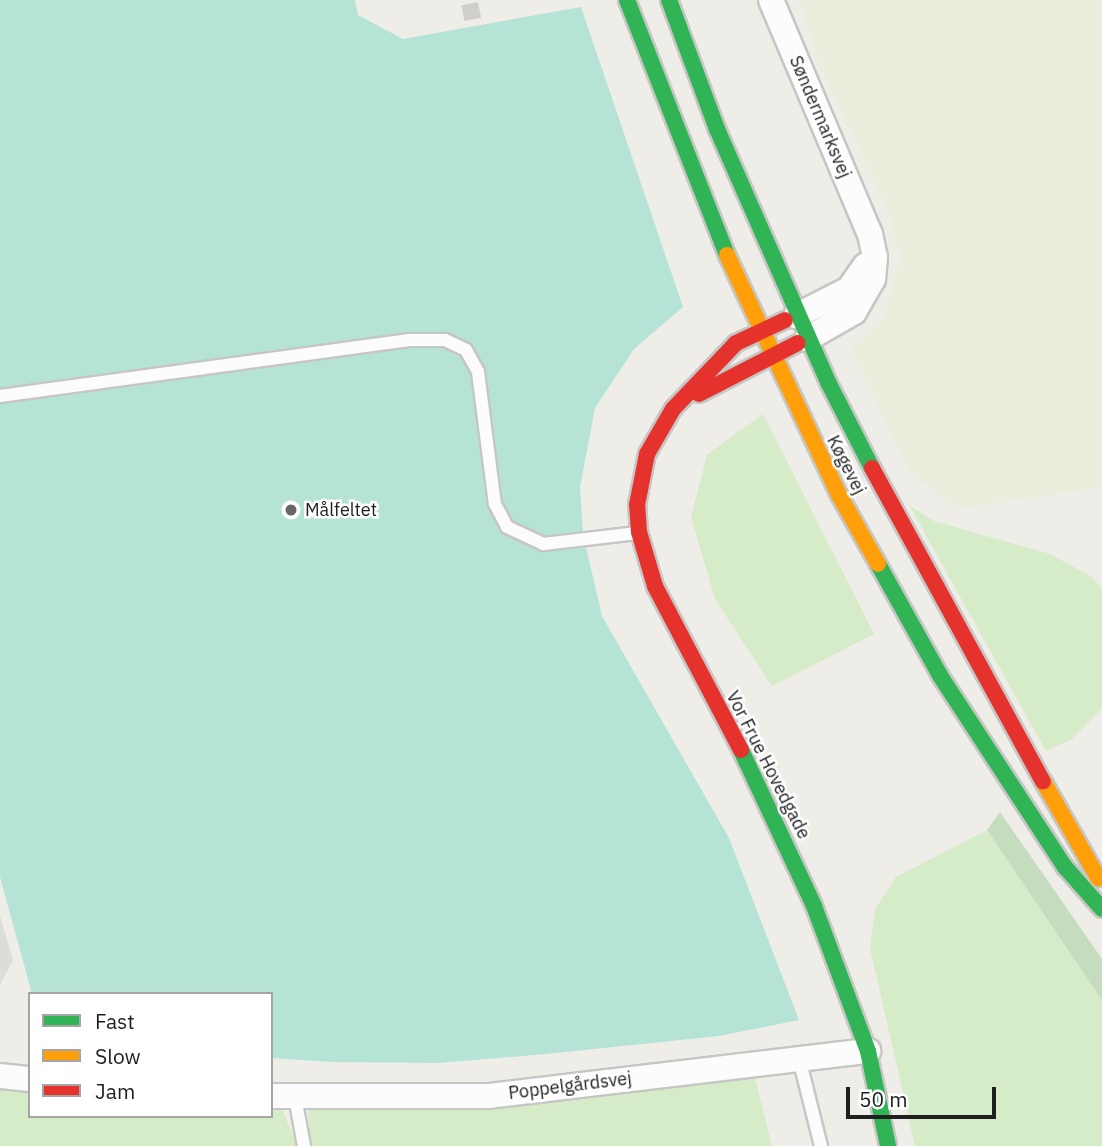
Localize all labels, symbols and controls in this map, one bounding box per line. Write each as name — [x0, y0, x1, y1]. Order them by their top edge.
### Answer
street label: Søndermarksvej — [785, 53, 855, 181]
street label: Køgevej — [822, 432, 870, 498]
place label: Målfeltet — [305, 499, 377, 521]
marker: Målfeltet — [283, 502, 299, 518]
street label: Vor Frue Hovedgade — [721, 687, 815, 843]
legend — [28, 992, 273, 1118]
text: Fast — [95, 1007, 135, 1035]
text: Slow — [95, 1042, 141, 1070]
street label: Poppelgårdsvej — [507, 1068, 633, 1104]
scale bar — [850, 1072, 1000, 1116]
text: Jam — [95, 1077, 135, 1105]
text: 50 m — [859, 1085, 908, 1113]

